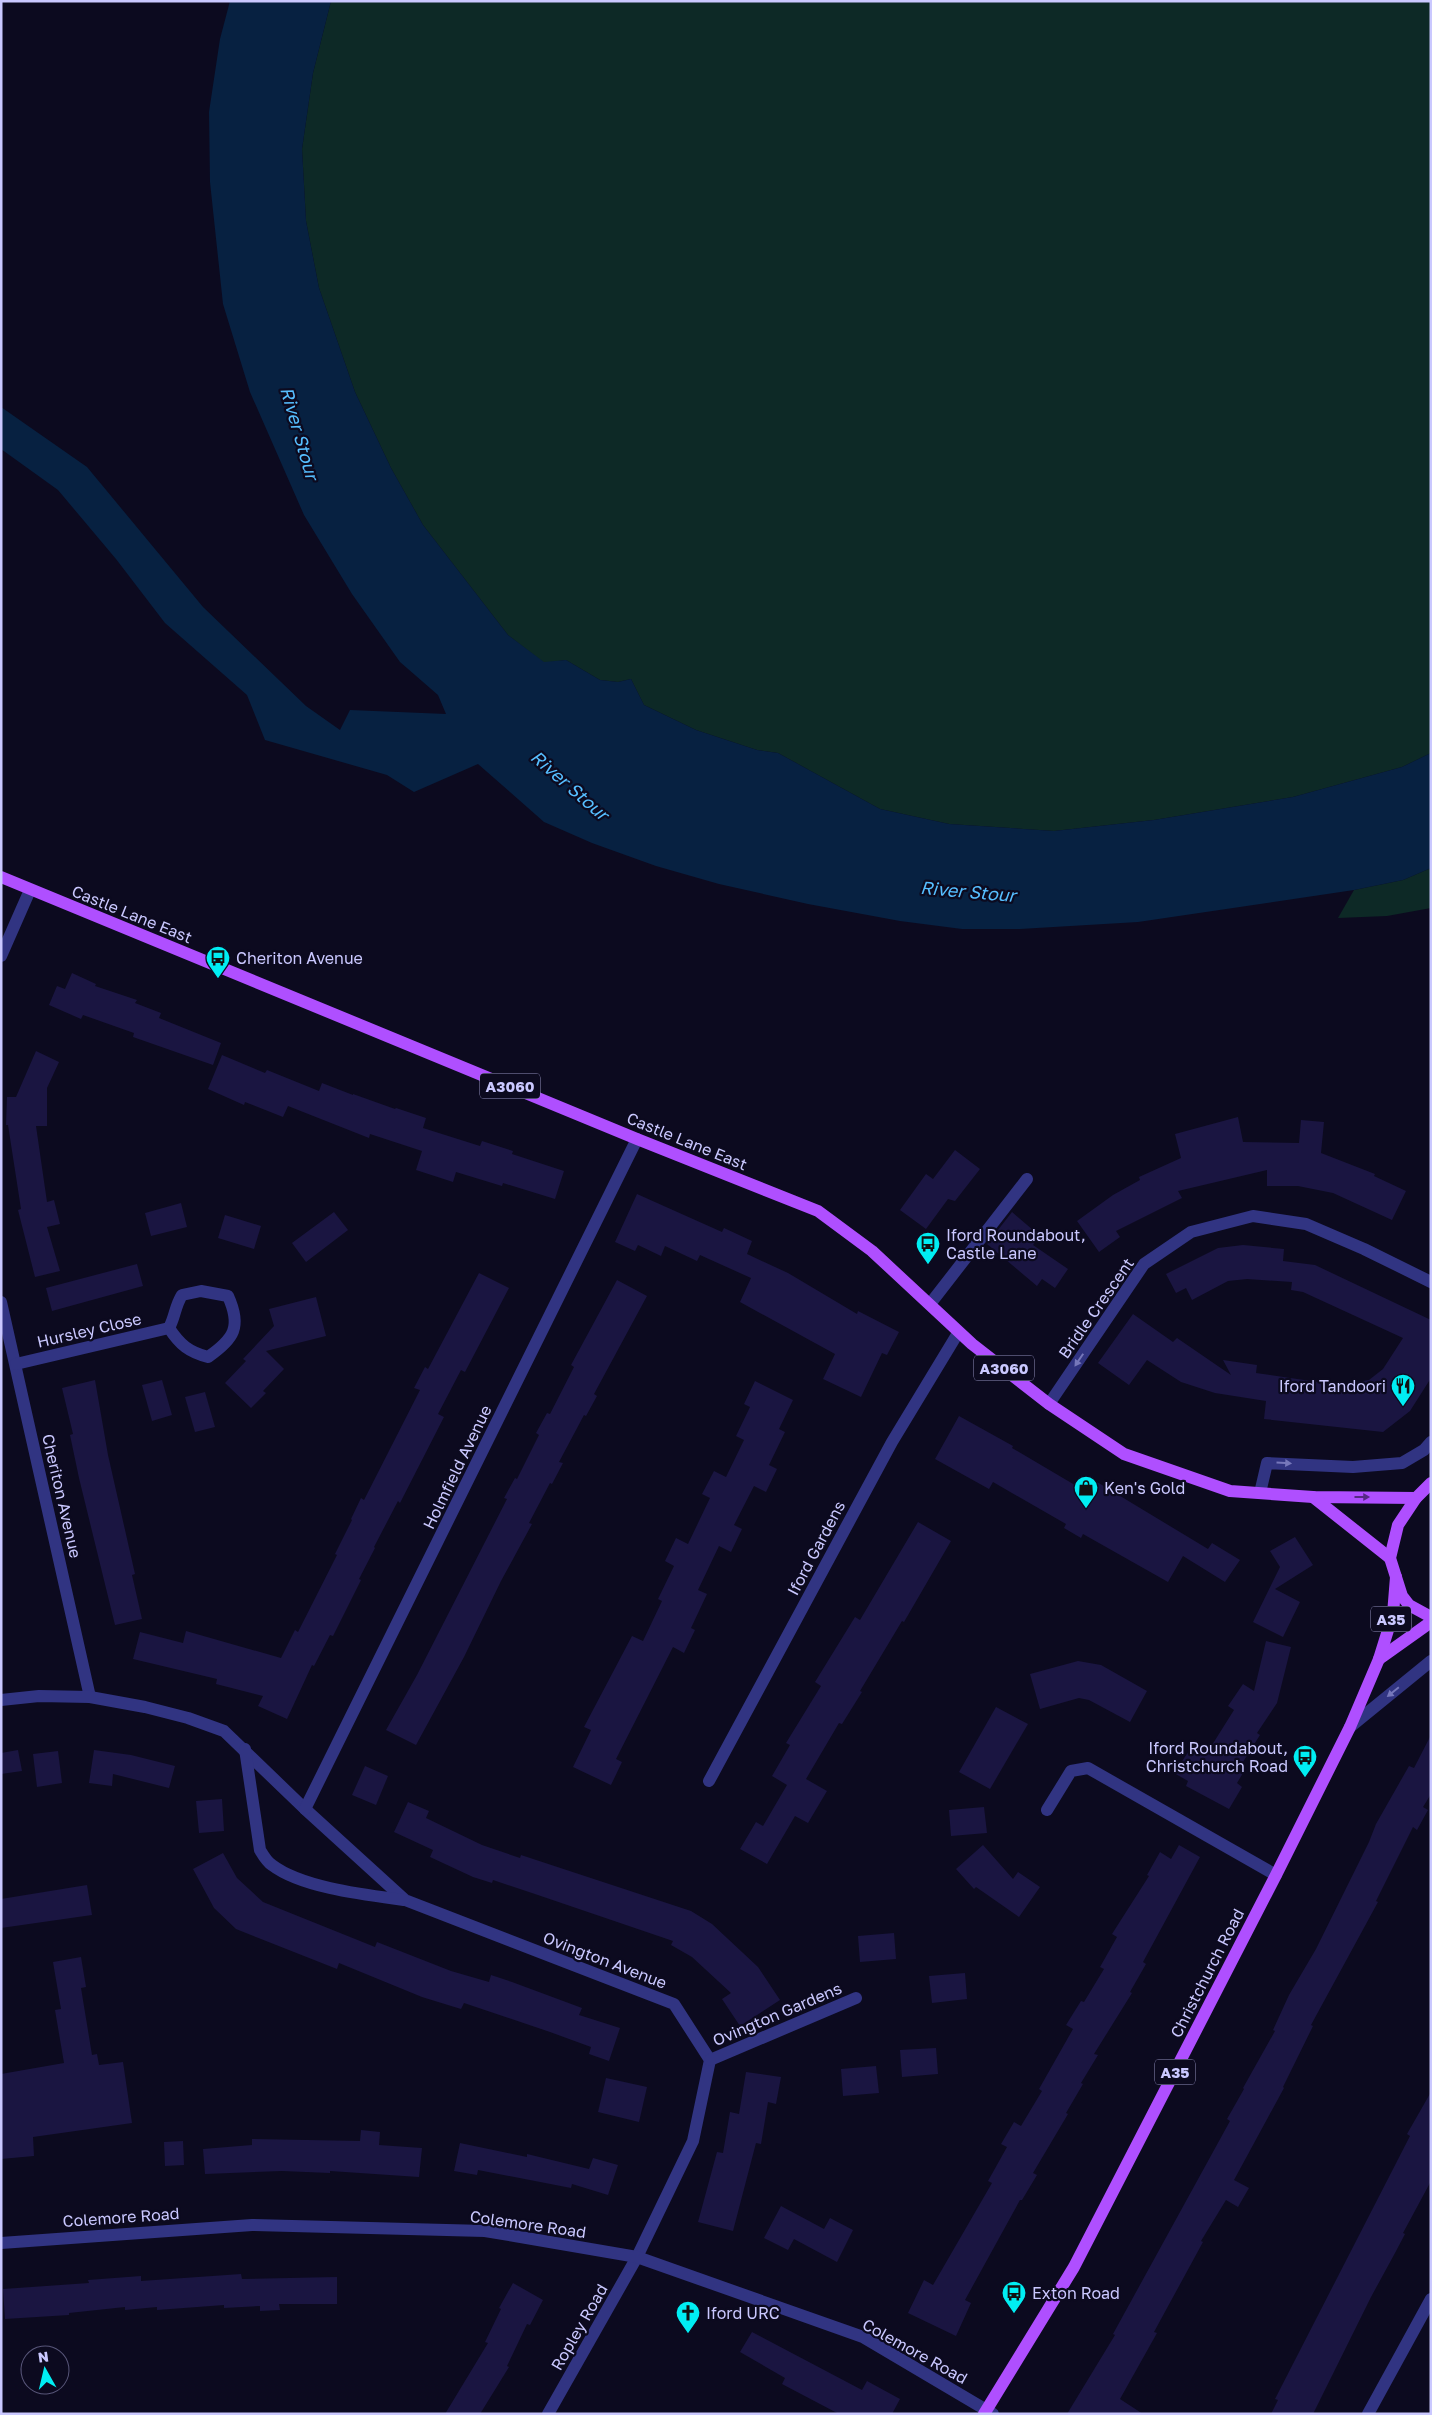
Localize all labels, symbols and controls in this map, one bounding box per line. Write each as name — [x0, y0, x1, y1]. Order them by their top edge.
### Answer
water label: River Stour — [276, 384, 325, 485]
water label: River Stour — [527, 745, 616, 827]
water label: River Stour — [919, 876, 1020, 906]
street label: Castle Lane East — [69, 881, 195, 947]
bus stop icon: Cheriton Avenue — [205, 945, 231, 979]
place label: Cheriton Avenue — [236, 948, 363, 968]
road number: A3060 — [480, 1074, 540, 1098]
street label: Castle Lane East — [624, 1108, 750, 1174]
place label: Iford Roundabout, Castle Lane — [946, 1225, 1086, 1263]
bus stop icon: Iford Roundabout, Castle Lane — [915, 1231, 941, 1265]
street label: Bridle Crescent — [1054, 1254, 1138, 1362]
street label: Hursley Close — [35, 1308, 143, 1352]
one-way arrow — [1074, 1353, 1084, 1367]
road number: A3060 — [974, 1356, 1034, 1380]
restaurant icon: Iford Tandoori — [1390, 1373, 1416, 1407]
place label: Iford Tandoori — [1279, 1376, 1386, 1396]
street label: Holmfield Avenue — [418, 1402, 496, 1532]
street label: Cheriton Avenue — [38, 1432, 86, 1560]
one-way arrow — [1276, 1460, 1292, 1468]
shop icon: Ken's Gold — [1073, 1475, 1099, 1509]
place label: Ken's Gold — [1104, 1478, 1185, 1498]
one-way arrow — [1354, 1493, 1370, 1501]
street label: Iford Gardens — [783, 1497, 849, 1599]
road number: A35 — [1371, 1606, 1411, 1632]
one-way arrow — [1387, 1686, 1400, 1697]
place label: Iford Roundabout, Christchurch Road — [1146, 1738, 1288, 1776]
bus stop icon: Iford Roundabout, Christchurch Road — [1292, 1744, 1318, 1778]
street label: Christchurch Road — [1166, 1905, 1248, 2041]
street label: Ovington Avenue — [540, 1927, 670, 1993]
street label: Ovington Gardens — [709, 1978, 845, 2050]
road number: A35 — [1155, 2060, 1195, 2084]
street label: Colemore Road — [62, 2203, 180, 2231]
street label: Colemore Road — [469, 2206, 587, 2242]
street label: Ropley Road — [546, 2280, 612, 2374]
bus stop icon: Exton Road — [1001, 2280, 1027, 2314]
place label: Exton Road — [1032, 2283, 1120, 2303]
church icon: Iford URC — [675, 2300, 701, 2334]
place label: Iford URC — [706, 2303, 780, 2323]
street label: Colemore Road — [859, 2314, 971, 2388]
north arrow — [20, 2345, 70, 2395]
text: N — [37, 2347, 50, 2366]

